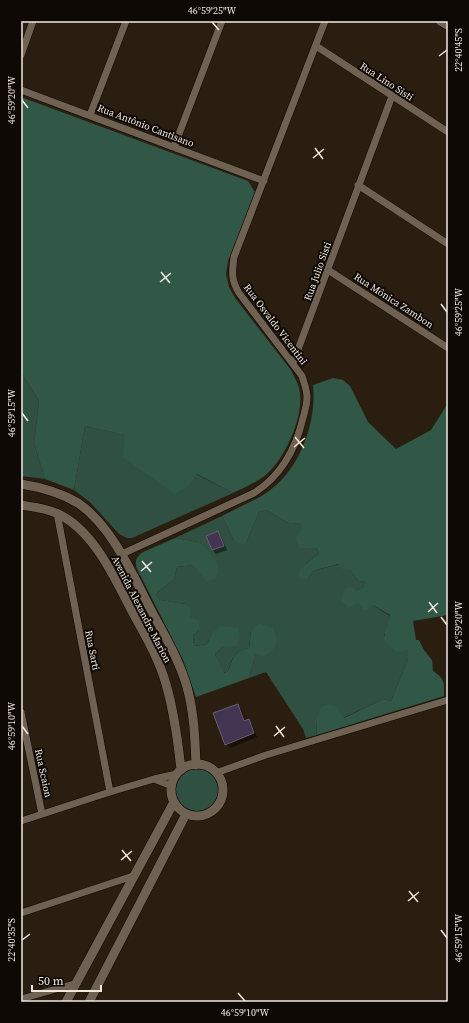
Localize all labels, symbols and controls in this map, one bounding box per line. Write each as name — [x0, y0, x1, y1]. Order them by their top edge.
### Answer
text: 46°59'25"W — [188, 4, 237, 17]
text: 22°40'45"S — [452, 28, 465, 72]
street label: Rua Lino Sisti — [358, 59, 416, 104]
text: 46°59'20"W — [5, 75, 18, 124]
street label: Rua Antônio Cantisano — [96, 101, 196, 150]
street label: Rua Julio Sisti — [301, 240, 334, 302]
street label: Rua Mônica Zambon — [352, 270, 436, 331]
street label: Rua Osvaldo Vicentini — [241, 281, 310, 367]
text: 46°59'25"W — [452, 287, 465, 336]
text: 46°59'15"W — [5, 388, 18, 437]
street label: Avenida Alexandre Marion — [109, 553, 174, 665]
text: 46°59'20"W — [452, 600, 465, 649]
street label: Rua Sarti — [82, 629, 103, 671]
text: 46°59'10"W — [5, 701, 18, 750]
street label: Rua Scaion — [32, 748, 55, 799]
text: 46°59'15"W — [452, 913, 465, 962]
text: 22°40'35"S — [5, 918, 18, 962]
scale bar — [32, 967, 101, 993]
text: 50 m — [38, 973, 64, 989]
text: 46°59'10"W — [221, 1006, 270, 1019]

